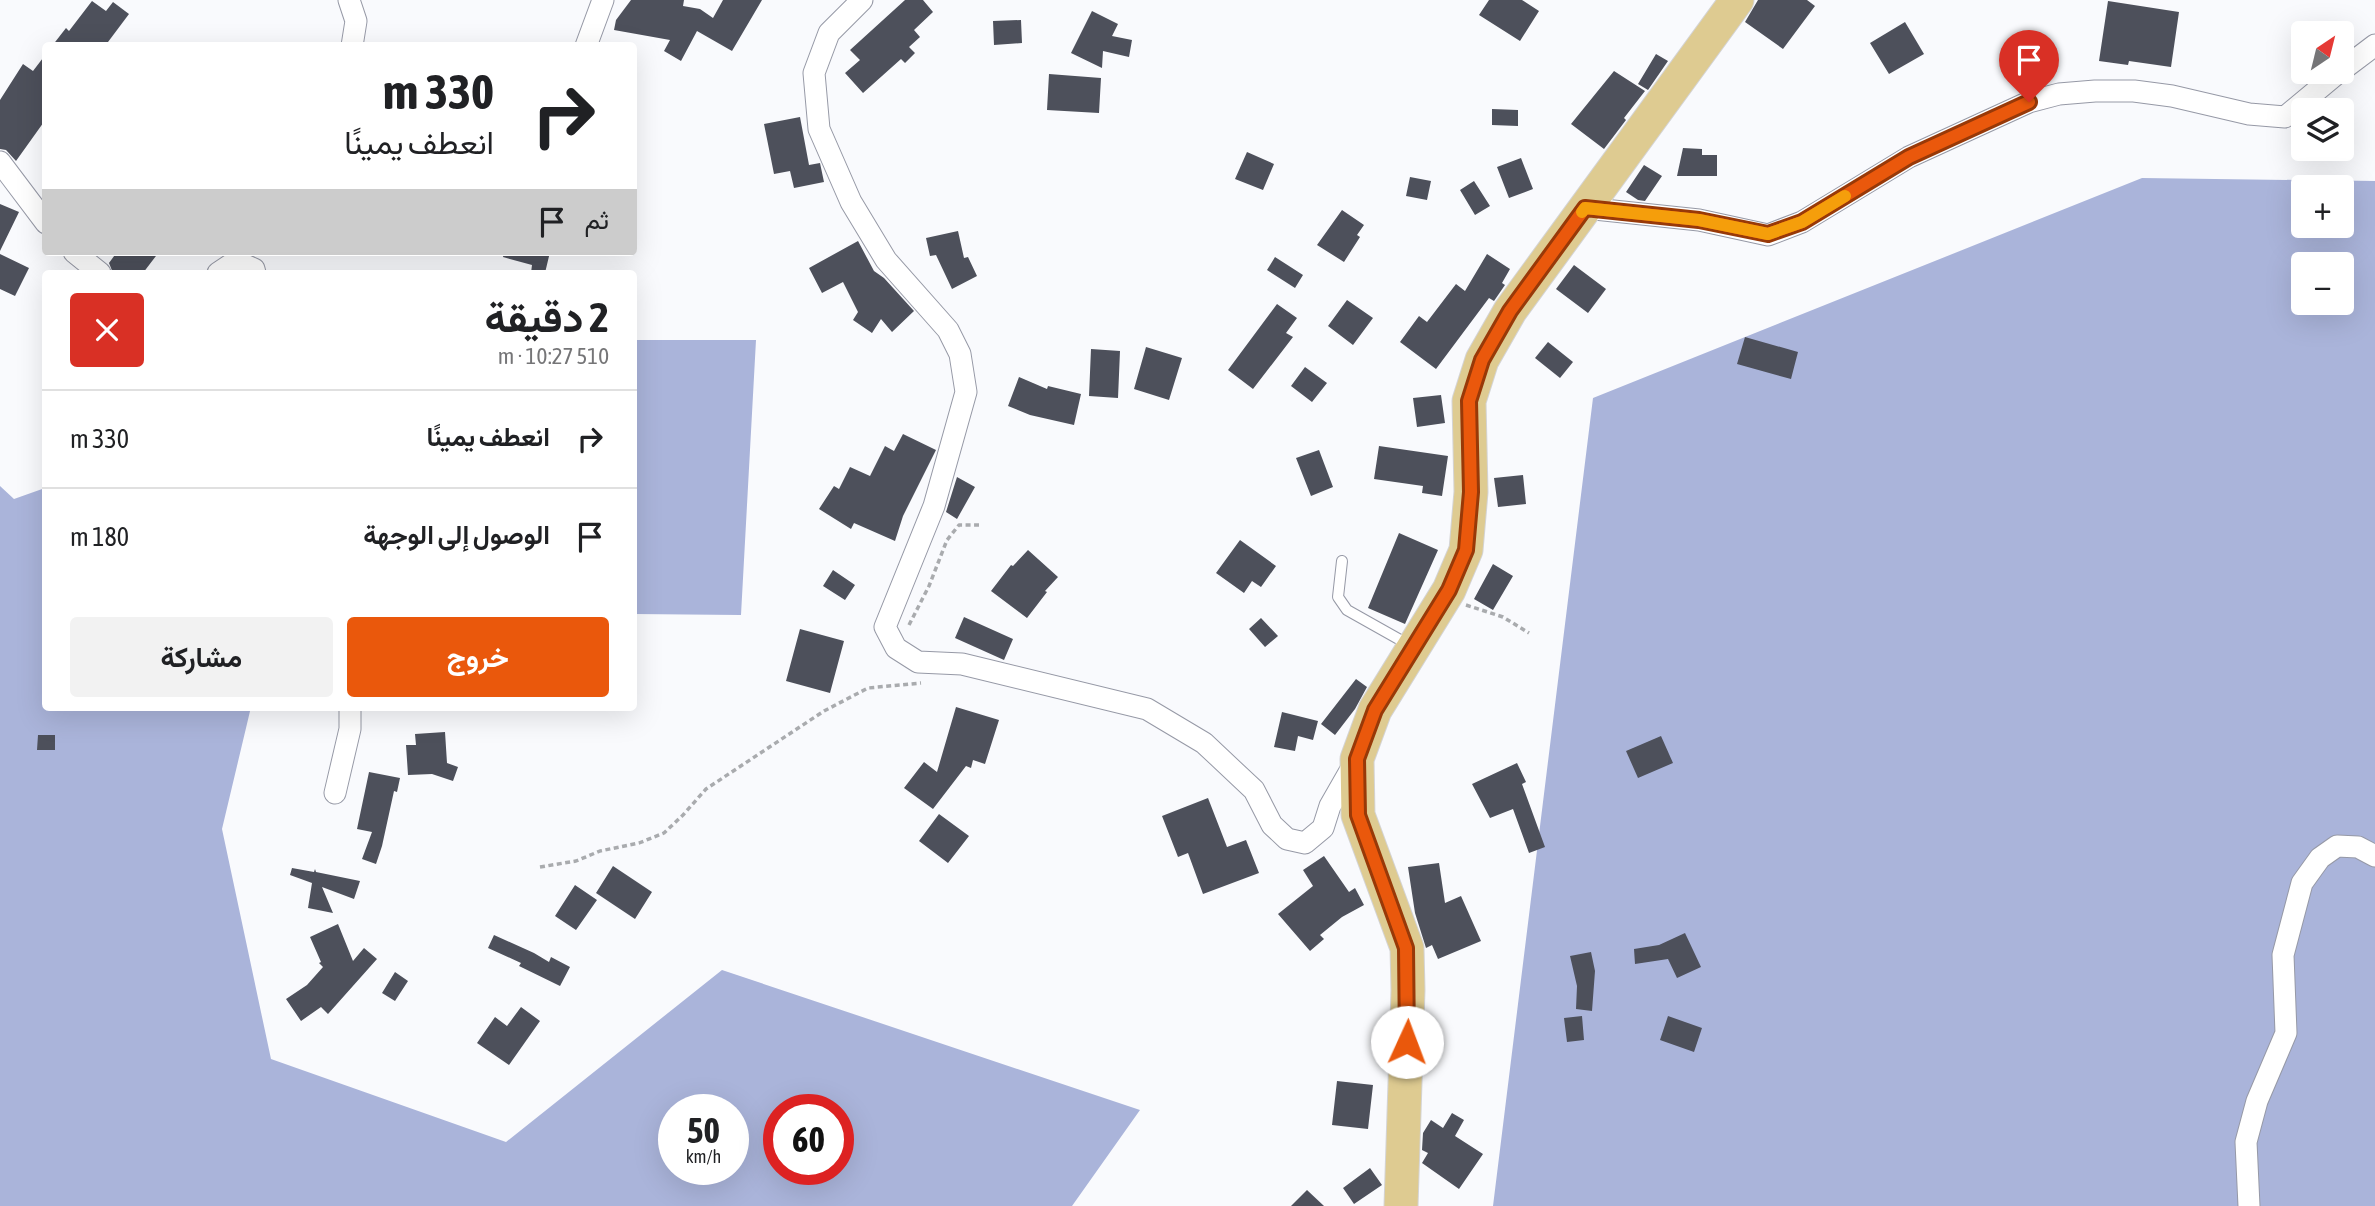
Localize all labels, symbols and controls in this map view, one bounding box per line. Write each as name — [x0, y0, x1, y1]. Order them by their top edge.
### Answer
north arrow — [2291, 21, 2354, 84]
map controls — [2291, 21, 2354, 315]
pin — [1999, 30, 2059, 102]
icon: arrive — [2010, 41, 2048, 79]
text: 330 m — [383, 63, 494, 119]
icon: right — [518, 70, 609, 161]
button: layers — [2291, 98, 2354, 161]
text: انعطف يمينًا — [344, 124, 494, 161]
button: + — [2291, 175, 2354, 238]
icon: arrive — [533, 203, 571, 241]
text: ثم — [585, 205, 609, 235]
button: − — [2291, 252, 2354, 315]
button: close — [70, 293, 144, 367]
text: 2 دقيقة — [484, 293, 609, 341]
text: 510 m · 10:27 — [498, 343, 609, 369]
icon: right — [571, 420, 609, 458]
text: انعطف يمينًا — [427, 422, 550, 452]
text: 330 m — [70, 424, 129, 454]
icon: arrive — [571, 518, 609, 556]
text: الوصول إلى الوجهة — [363, 520, 550, 550]
text: 180 m — [70, 522, 129, 552]
button: مشاركة — [70, 617, 333, 697]
button: خروج — [347, 617, 609, 697]
position arrow — [1370, 1005, 1444, 1079]
speed limit sign: 60 — [763, 1094, 854, 1185]
text: 50 — [687, 1110, 720, 1150]
text: km/h — [686, 1146, 721, 1167]

